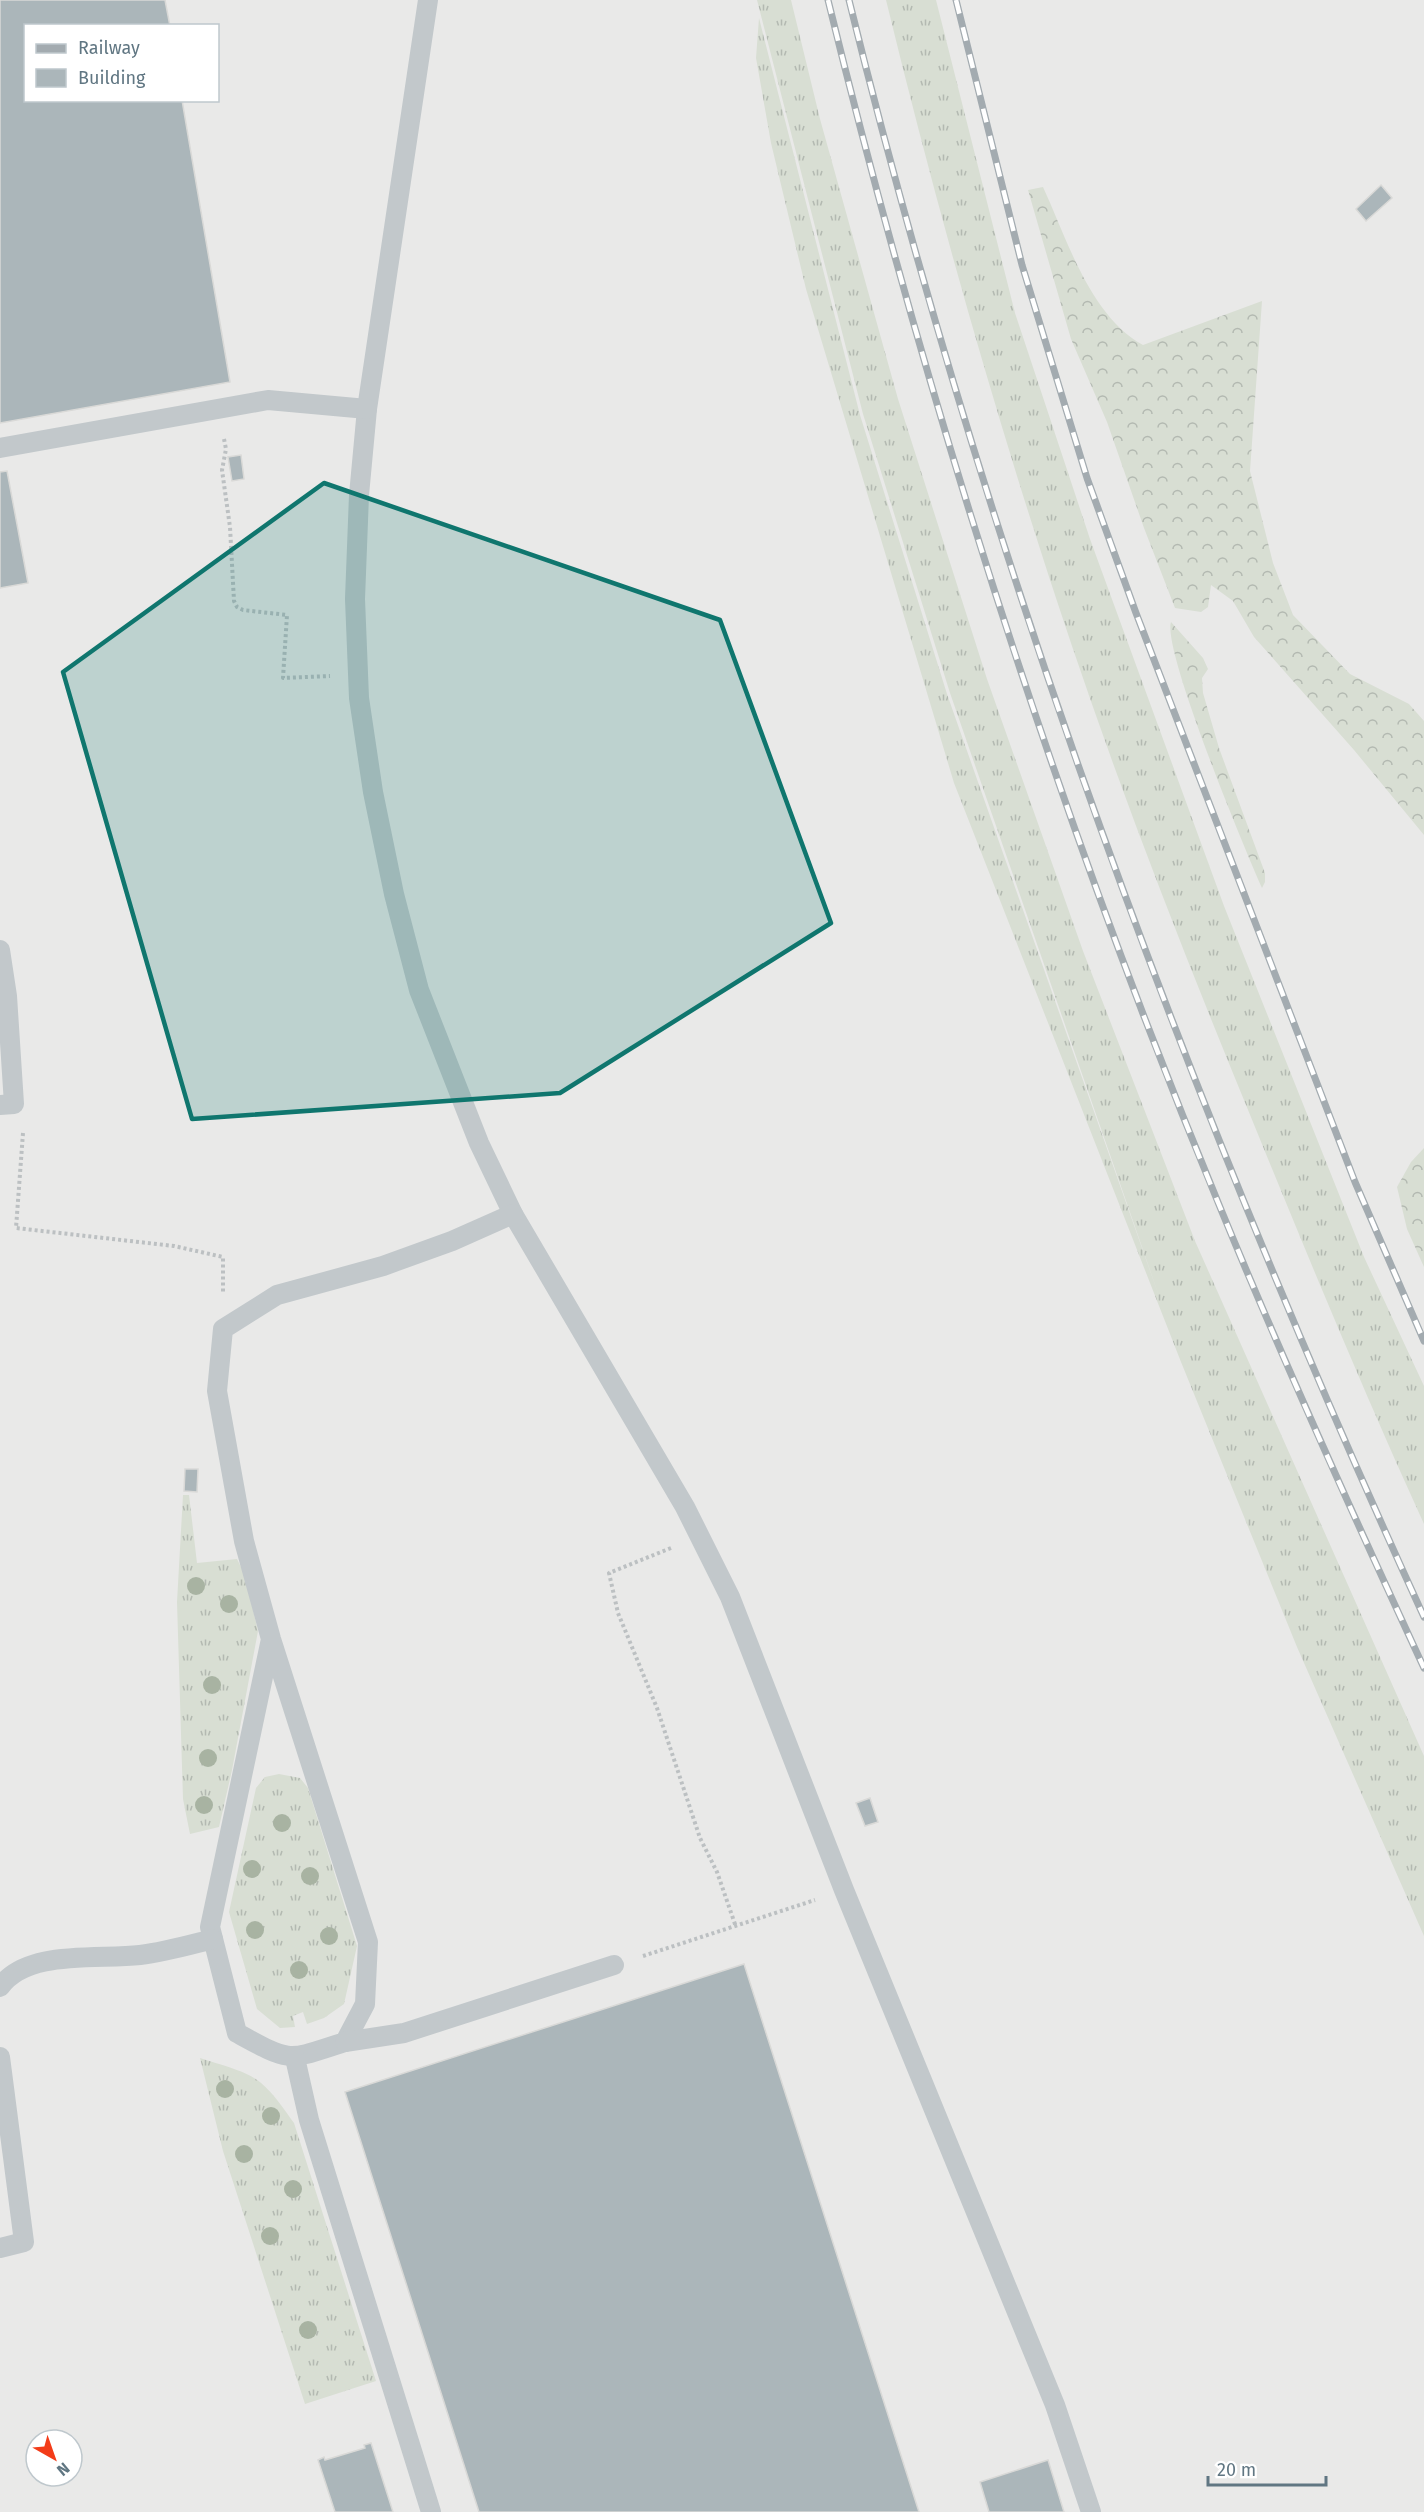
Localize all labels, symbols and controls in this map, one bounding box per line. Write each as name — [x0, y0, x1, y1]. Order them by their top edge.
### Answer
legend — [24, 24, 219, 102]
text: Railway — [78, 37, 140, 59]
text: Building — [78, 67, 146, 89]
north arrow — [24, 2428, 84, 2488]
scale bar — [1208, 2449, 1326, 2487]
text: N — [53, 2458, 73, 2480]
text: 20 m — [1217, 2459, 1256, 2481]

